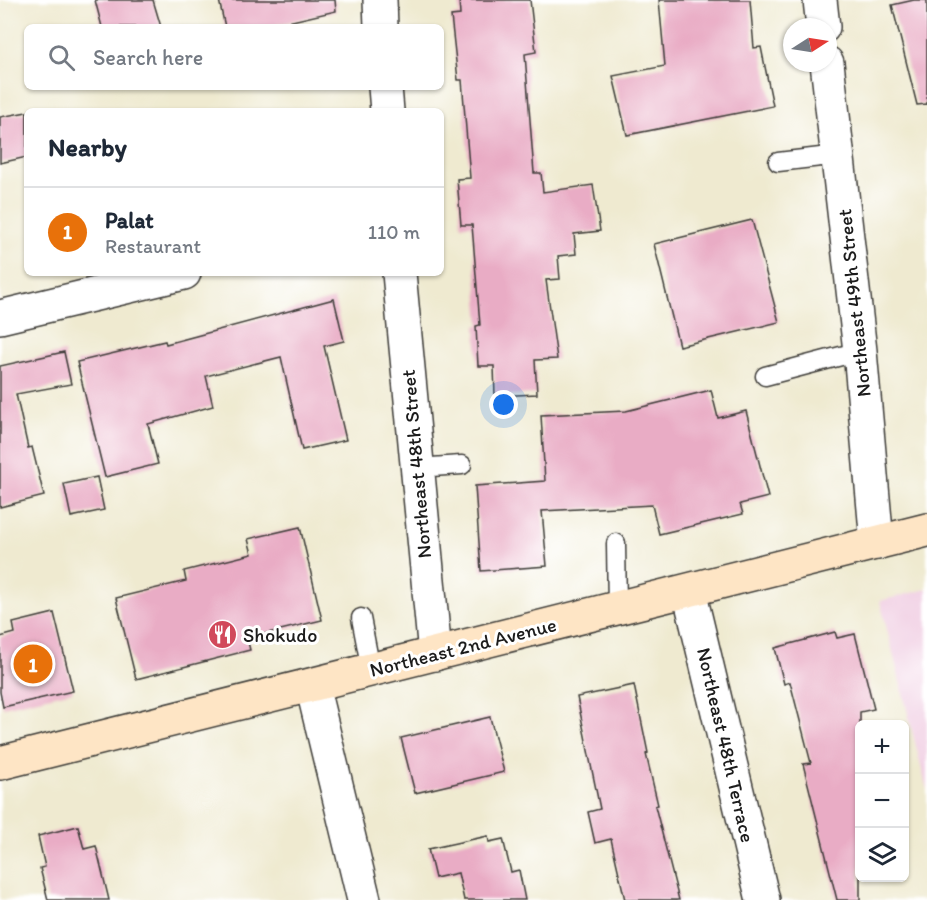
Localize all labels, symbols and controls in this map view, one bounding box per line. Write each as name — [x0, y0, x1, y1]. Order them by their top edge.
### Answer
north arrow — [783, 18, 837, 72]
search box — [24, 24, 444, 90]
icon: search — [45, 41, 78, 74]
text: Search here — [93, 44, 203, 71]
text: Nearby — [48, 131, 127, 163]
text: Palat — [105, 207, 154, 234]
street label: Northeast 49th Street — [832, 208, 876, 398]
text: 1 — [63, 220, 72, 244]
text: 110 m — [368, 220, 420, 244]
text: Restaurant — [105, 234, 201, 258]
street label: Northeast 48th Street — [396, 369, 436, 559]
your location — [489, 390, 518, 419]
street label: Northeast 2nd Avenue — [367, 612, 559, 682]
restaurant icon: Shokudo — [206, 619, 238, 651]
place label: Shokudo — [243, 623, 317, 647]
pin: 1 — [14, 642, 52, 686]
street label: Northeast 48th Terrace — [692, 645, 760, 845]
map controls — [855, 720, 909, 882]
button: + — [855, 720, 909, 774]
button: − — [855, 774, 909, 828]
button: layers — [855, 828, 909, 882]

